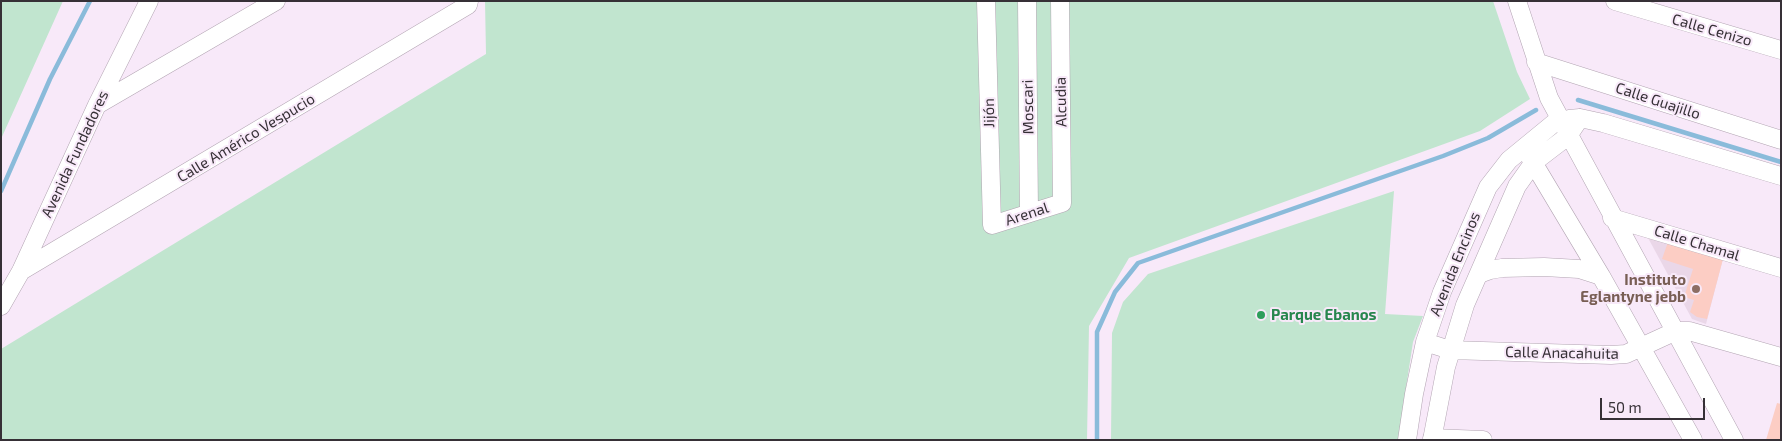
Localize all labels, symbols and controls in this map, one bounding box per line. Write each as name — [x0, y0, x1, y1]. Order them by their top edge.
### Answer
street label: Calle Cenizo — [1670, 10, 1754, 50]
street label: Alcudia — [1052, 77, 1070, 127]
street label: Calle Guajillo — [1613, 79, 1703, 123]
street label: Moscari — [1019, 80, 1037, 134]
street label: Avenida Fundadores — [38, 88, 112, 220]
street label: Calle Américo Vespucio — [174, 90, 318, 186]
street label: Jijón — [980, 98, 998, 128]
street label: Arenal — [1003, 199, 1051, 229]
street label: Avenida Encinos — [1426, 209, 1484, 319]
street label: Calle Chamal — [1652, 221, 1742, 265]
place label: Instituto Eglantyne jebb — [1580, 271, 1686, 306]
marker: Instituto Eglantyne jebb — [1690, 283, 1702, 295]
place label: Parque Ebanos — [1271, 306, 1377, 324]
marker: Parque Ebanos — [1255, 309, 1267, 321]
street label: Calle Anacahuita — [1505, 343, 1619, 363]
scale bar — [1602, 388, 1707, 420]
text: 50 m — [1608, 398, 1642, 416]

